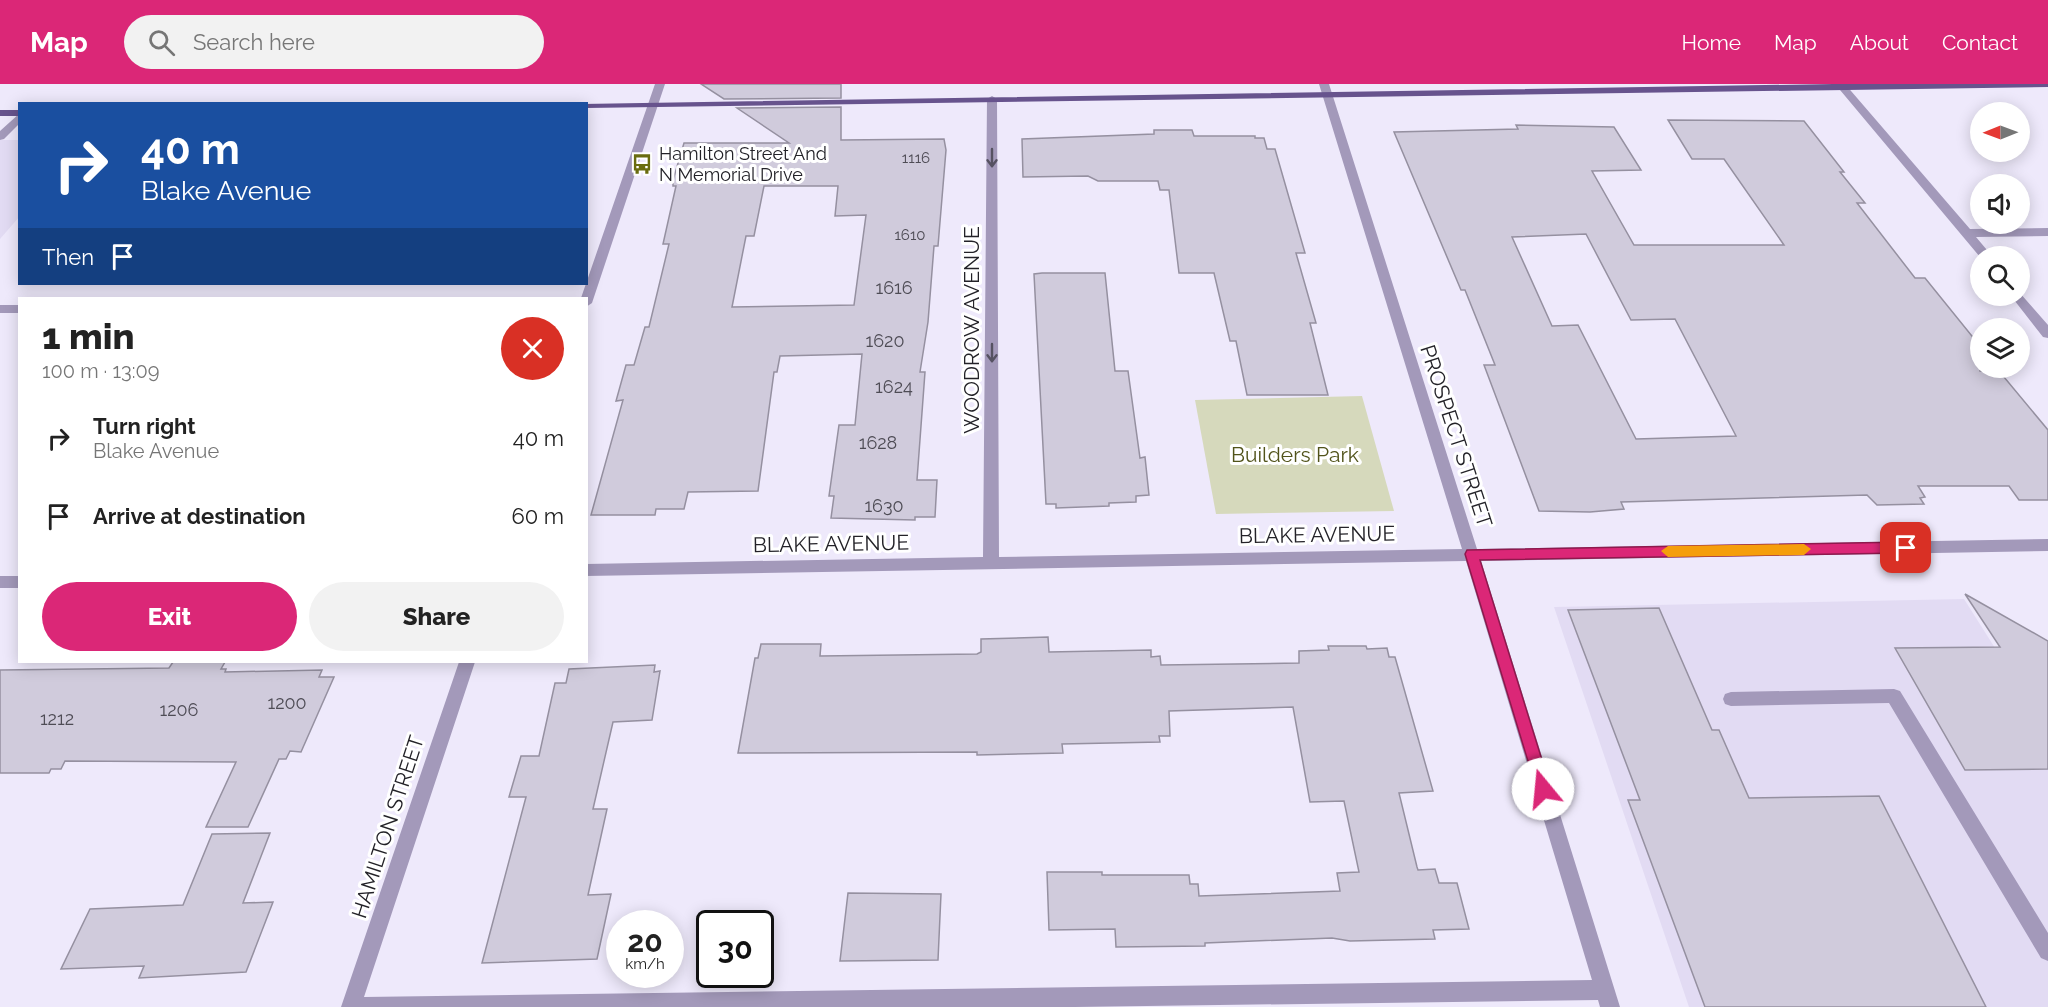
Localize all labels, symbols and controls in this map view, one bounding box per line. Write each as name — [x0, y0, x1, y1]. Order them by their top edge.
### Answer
search box — [124, 15, 544, 69]
text: Map — [30, 26, 88, 59]
icon: search — [145, 26, 178, 59]
text: Search here — [193, 29, 315, 55]
text: Home — [1682, 30, 1741, 55]
text: Map — [1774, 30, 1817, 55]
text: About — [1850, 30, 1909, 55]
text: Contact — [1942, 30, 2018, 55]
north arrow — [1970, 102, 2030, 162]
map controls — [1970, 102, 2030, 378]
text: 40 m — [141, 125, 240, 174]
icon: right — [42, 126, 120, 204]
place label: Hamilton Street And N Memorial Drive — [659, 143, 827, 185]
one-way arrow — [986, 147, 998, 167]
house number: 1116 — [902, 149, 930, 167]
bus stop icon: Hamilton Street And N Memorial Drive — [630, 152, 654, 176]
button: sound — [1970, 174, 2030, 234]
text: Blake Avenue — [141, 175, 311, 206]
house number: 1610 — [894, 226, 926, 244]
street label: WOODROW AVENUE — [959, 226, 984, 434]
icon: arrive — [106, 240, 139, 273]
text: Then — [42, 244, 94, 270]
button: search — [1970, 246, 2030, 306]
house number: 1616 — [875, 277, 913, 298]
text: 1 min — [42, 315, 134, 357]
button: close — [501, 317, 564, 380]
button: layers — [1970, 318, 2030, 378]
house number: 1620 — [866, 330, 904, 351]
street label: PROSPECT STREET — [1415, 341, 1498, 530]
one-way arrow — [986, 342, 998, 362]
text: 100 m · 13:09 — [42, 359, 159, 383]
house number: 1624 — [875, 376, 913, 397]
text: Turn right — [93, 413, 196, 439]
icon: right — [42, 422, 75, 455]
text: 40 m — [513, 425, 564, 451]
house number: 1628 — [859, 432, 897, 453]
text: Blake Avenue — [93, 439, 219, 463]
park label: Builders Park — [1231, 442, 1359, 467]
house number: 1630 — [864, 495, 904, 516]
icon: arrive — [42, 500, 75, 533]
text: Arrive at destination — [93, 503, 306, 529]
text: 60 m — [511, 503, 564, 529]
street label: BLAKE AVENUE — [1239, 521, 1395, 548]
pin — [1880, 522, 1931, 573]
street label: BLAKE AVENUE — [753, 530, 909, 557]
icon: arrive — [1889, 531, 1922, 564]
button: Exit — [42, 582, 297, 651]
button: Share — [309, 582, 564, 651]
house number: 1200 — [267, 692, 307, 713]
house number: 1206 — [160, 699, 199, 720]
house number: 1212 — [40, 708, 74, 729]
street label: HAMILTON STREET — [346, 732, 429, 921]
position arrow — [1511, 757, 1575, 821]
speed limit sign: 30 — [696, 910, 774, 988]
text: 20 — [627, 924, 663, 959]
text: km/h — [625, 955, 665, 973]

